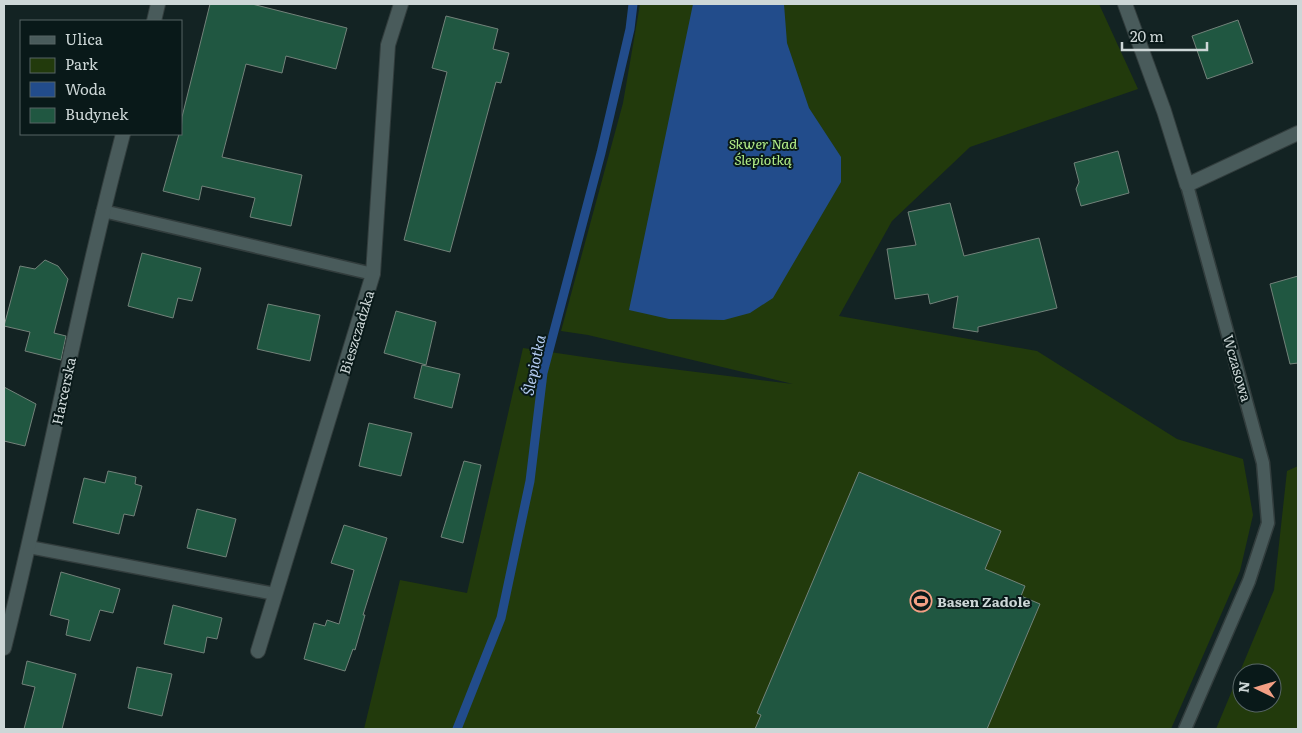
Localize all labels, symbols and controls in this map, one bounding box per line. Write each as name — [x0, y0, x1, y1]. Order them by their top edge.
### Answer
legend — [20, 20, 182, 135]
scale bar — [1122, 20, 1207, 52]
text: 20 m — [1130, 24, 1164, 47]
text: Ulica — [65, 27, 104, 50]
text: Park — [65, 52, 99, 75]
text: Woda — [65, 77, 107, 100]
text: Budynek — [65, 102, 129, 125]
park label: Skwer Nad Ślepiotką — [729, 133, 797, 169]
street label: Bieszczadzka — [334, 287, 378, 376]
water label: Ślepiotka — [515, 332, 551, 398]
street label: Wczasowa — [1219, 332, 1257, 404]
street label: Harcerska — [46, 355, 80, 427]
sports icon: Basen Zadole — [909, 589, 933, 613]
place label: Basen Zadole — [937, 591, 1030, 611]
north arrow — [1232, 663, 1282, 713]
text: N — [1233, 680, 1254, 694]

